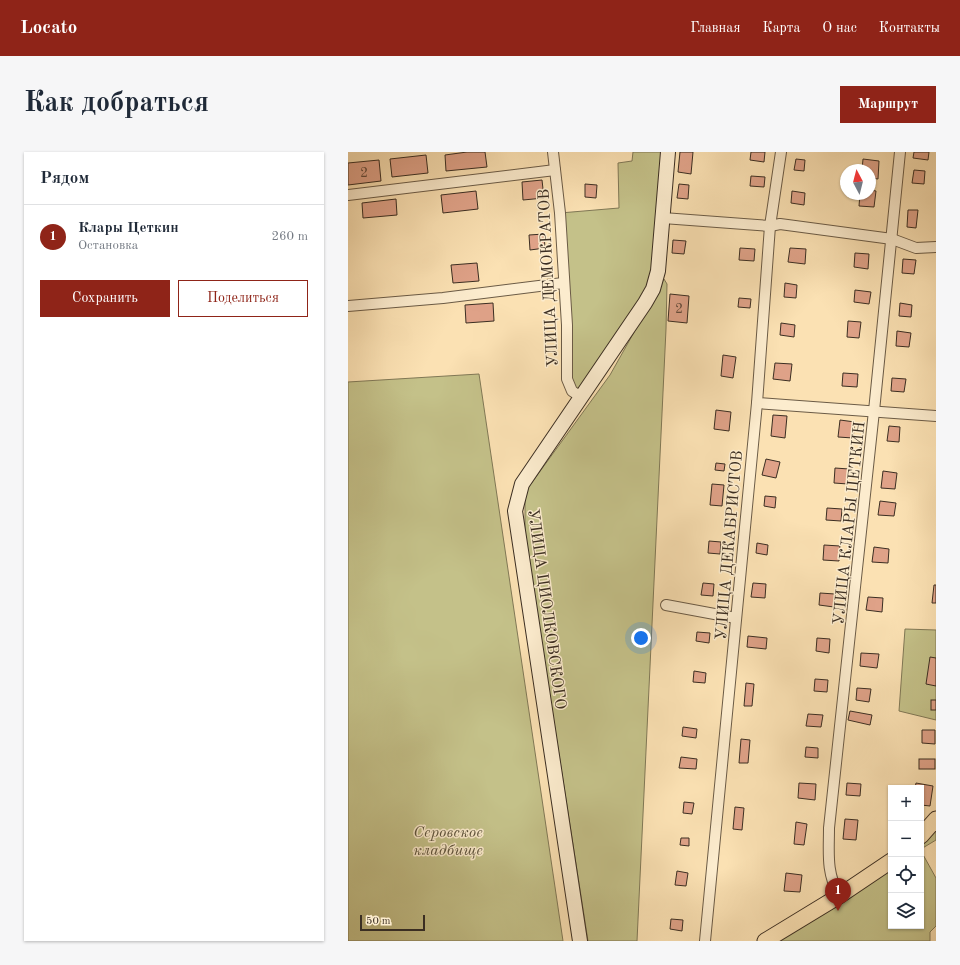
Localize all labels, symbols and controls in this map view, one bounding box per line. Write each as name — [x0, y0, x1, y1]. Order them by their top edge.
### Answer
text: Locato — [20, 19, 77, 38]
text: Главная — [690, 21, 740, 35]
text: Карта — [762, 21, 800, 35]
text: О нас — [822, 21, 857, 35]
text: Контакты — [879, 21, 940, 35]
button: Маршрут — [840, 86, 936, 123]
text: Как добраться — [24, 90, 209, 118]
north arrow — [840, 164, 876, 200]
house number: 2 — [360, 166, 368, 180]
text: Рядом — [40, 170, 89, 187]
street label: УЛИЦА ДЕМОКРАТОВ — [536, 188, 562, 367]
text: Клары Цеткин — [78, 221, 179, 236]
text: 1 — [49, 230, 57, 243]
text: 260 m — [271, 230, 308, 243]
text: Остановка — [78, 239, 138, 252]
button: Сохранить — [40, 280, 170, 317]
button: Поделиться — [178, 280, 308, 317]
house number: 2 — [675, 302, 683, 316]
street label: УЛИЦА КЛАРЫ ЦЕТКИН — [831, 421, 869, 626]
street label: УЛИЦА ДЕКАБРИСТОВ — [714, 450, 746, 641]
street label: УЛИЦА ЦИОЛКОВСКОГО — [524, 508, 568, 711]
your location — [631, 628, 651, 648]
map controls — [888, 785, 924, 929]
button: + — [888, 785, 924, 821]
button: − — [888, 821, 924, 857]
park label: Серовское кладбище — [413, 825, 483, 859]
button: locate — [888, 857, 924, 893]
pin: 1 — [825, 878, 851, 911]
button: layers — [888, 893, 924, 929]
scale bar — [360, 913, 425, 932]
text: 50 m — [366, 916, 391, 927]

